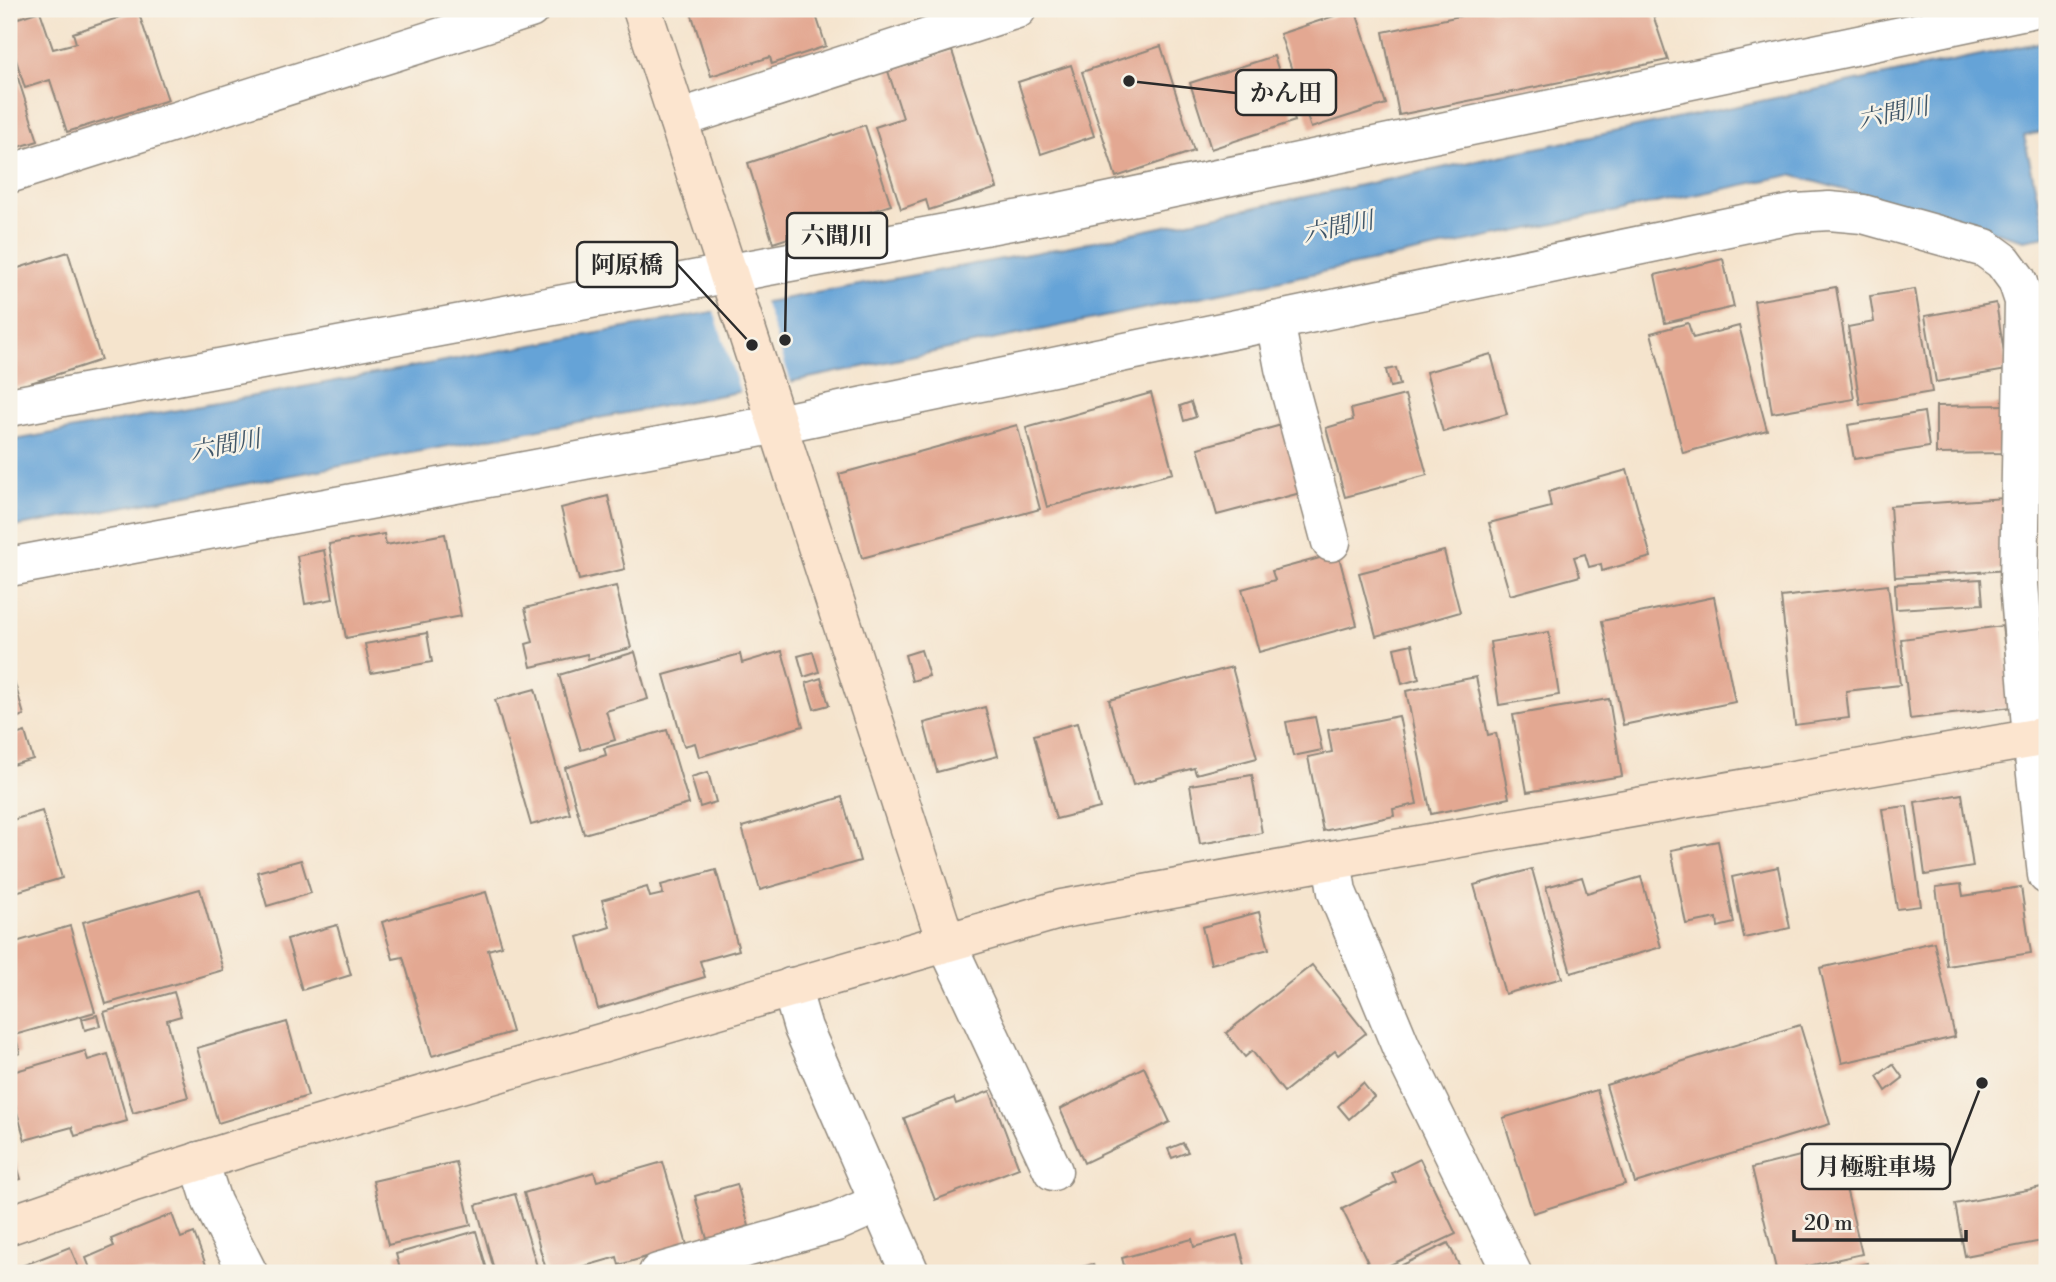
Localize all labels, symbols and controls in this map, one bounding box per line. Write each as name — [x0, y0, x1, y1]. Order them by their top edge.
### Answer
callout: かん田 — [1236, 70, 1336, 115]
text: かん田 — [1250, 79, 1322, 109]
water label: 六間川 — [1855, 91, 1934, 136]
water label: 六間川 — [1300, 205, 1379, 250]
callout: 六間川 — [787, 213, 887, 258]
text: 六間川 — [801, 222, 873, 252]
callout: 阿原橋 — [577, 242, 677, 287]
text: 阿原橋 — [591, 251, 663, 281]
water label: 六間川 — [187, 424, 266, 468]
callout: 月極駐車場 — [1802, 1144, 1950, 1189]
text: 月極駐車場 — [1816, 1153, 1936, 1183]
scale bar — [1794, 1198, 1965, 1242]
text: 20 m — [1804, 1211, 1853, 1237]

